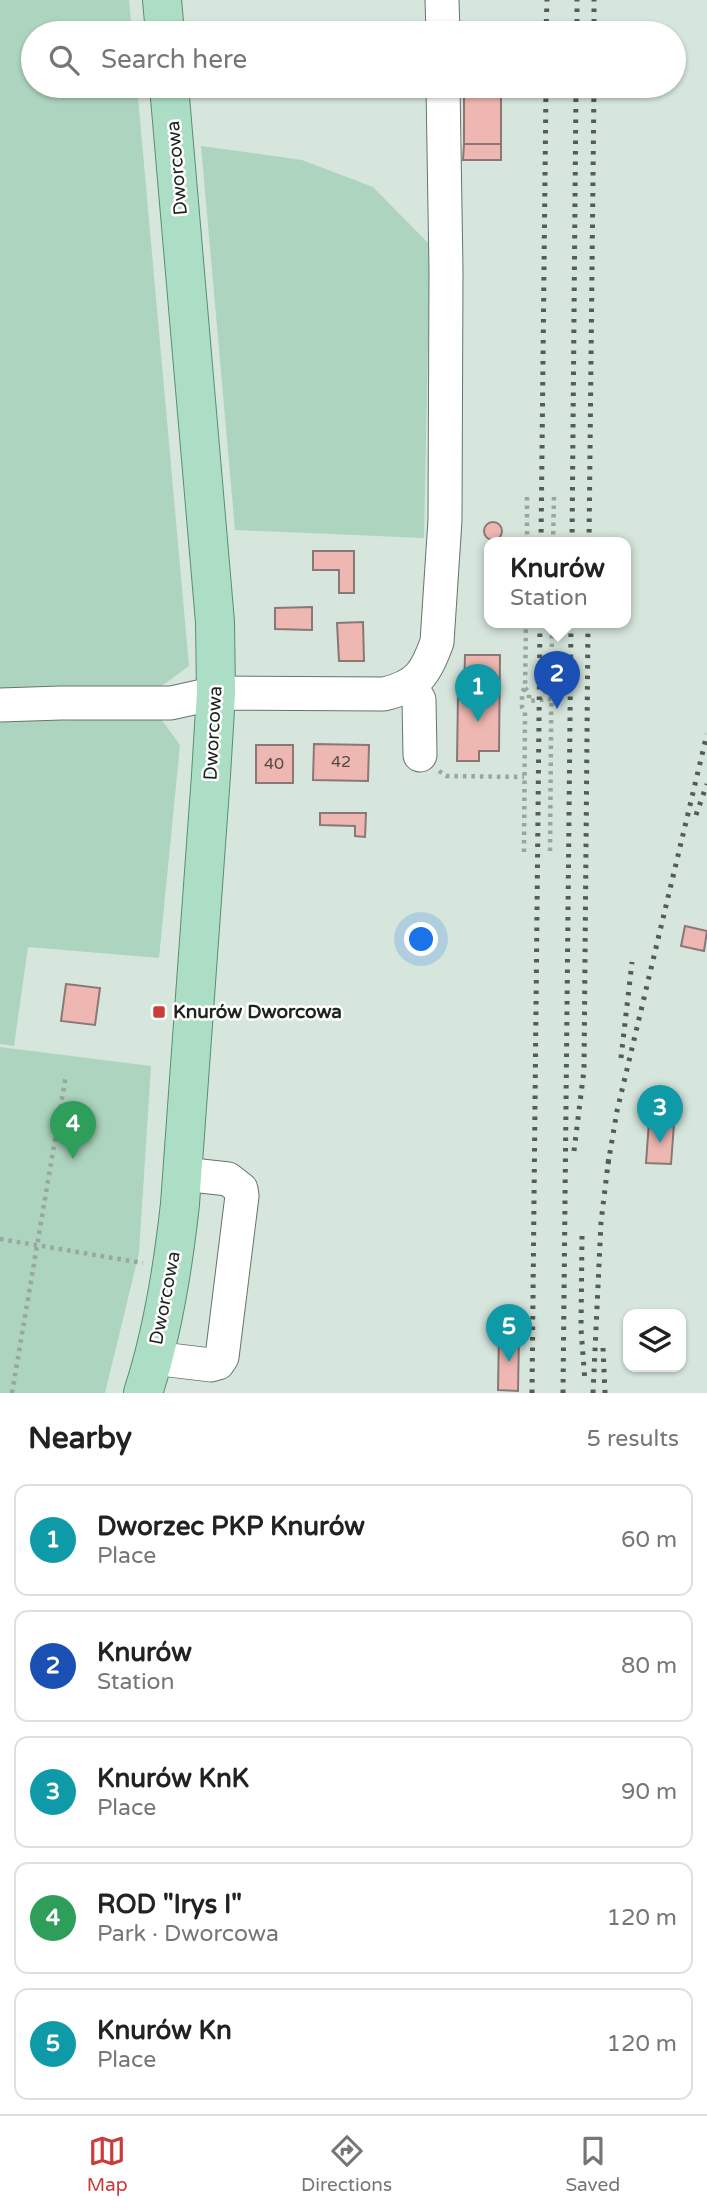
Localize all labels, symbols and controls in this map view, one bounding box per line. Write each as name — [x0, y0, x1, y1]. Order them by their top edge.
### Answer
search box — [21, 21, 686, 98]
icon: search — [45, 41, 83, 79]
text: Search here — [101, 44, 247, 75]
street label: Dworcowa — [162, 120, 192, 216]
popup — [484, 537, 631, 628]
text: Knurów — [510, 553, 605, 584]
text: Station — [510, 584, 588, 612]
pin: 2 — [534, 651, 580, 709]
pin: 1 — [455, 664, 501, 722]
street label: Dworcowa — [200, 685, 226, 781]
house number: 42 — [331, 752, 351, 772]
house number: 40 — [264, 754, 284, 774]
your location — [404, 922, 438, 956]
place label: Knurów Dworcowa — [173, 1001, 342, 1023]
marker: Knurów Dworcowa — [151, 1004, 167, 1020]
pin: 3 — [637, 1085, 683, 1143]
pin: 4 — [50, 1101, 96, 1159]
street label: Dworcowa — [145, 1249, 185, 1347]
pin: 5 — [486, 1304, 532, 1362]
map controls — [623, 1309, 686, 1372]
button: layers — [623, 1309, 686, 1372]
text: Nearby — [28, 1420, 132, 1457]
text: 5 results — [586, 1425, 679, 1453]
text: Dworzec PKP Knurów — [97, 1511, 365, 1542]
text: 1 — [46, 1526, 60, 1554]
text: 60 m — [621, 1526, 677, 1554]
text: Place — [97, 1542, 156, 1570]
text: Knurów — [97, 1637, 192, 1668]
text: 2 — [46, 1652, 60, 1680]
text: 80 m — [621, 1652, 677, 1680]
text: Station — [97, 1668, 175, 1696]
text: Knurów KnK — [97, 1763, 249, 1794]
text: 3 — [46, 1778, 60, 1806]
text: 90 m — [621, 1778, 677, 1806]
text: Place — [97, 1794, 156, 1822]
text: ROD "Irys I" — [97, 1889, 242, 1920]
text: 4 — [46, 1904, 60, 1932]
text: 120 m — [607, 1904, 677, 1932]
text: Park · Dworcowa — [97, 1920, 279, 1948]
text: Knurów Kn — [97, 2015, 232, 2046]
text: 5 — [46, 2030, 60, 2058]
text: 120 m — [607, 2030, 677, 2058]
text: Place — [97, 2046, 156, 2074]
tab: Map — [87, 2132, 128, 2196]
tab: Directions — [301, 2132, 392, 2196]
tab: Saved — [565, 2132, 620, 2196]

